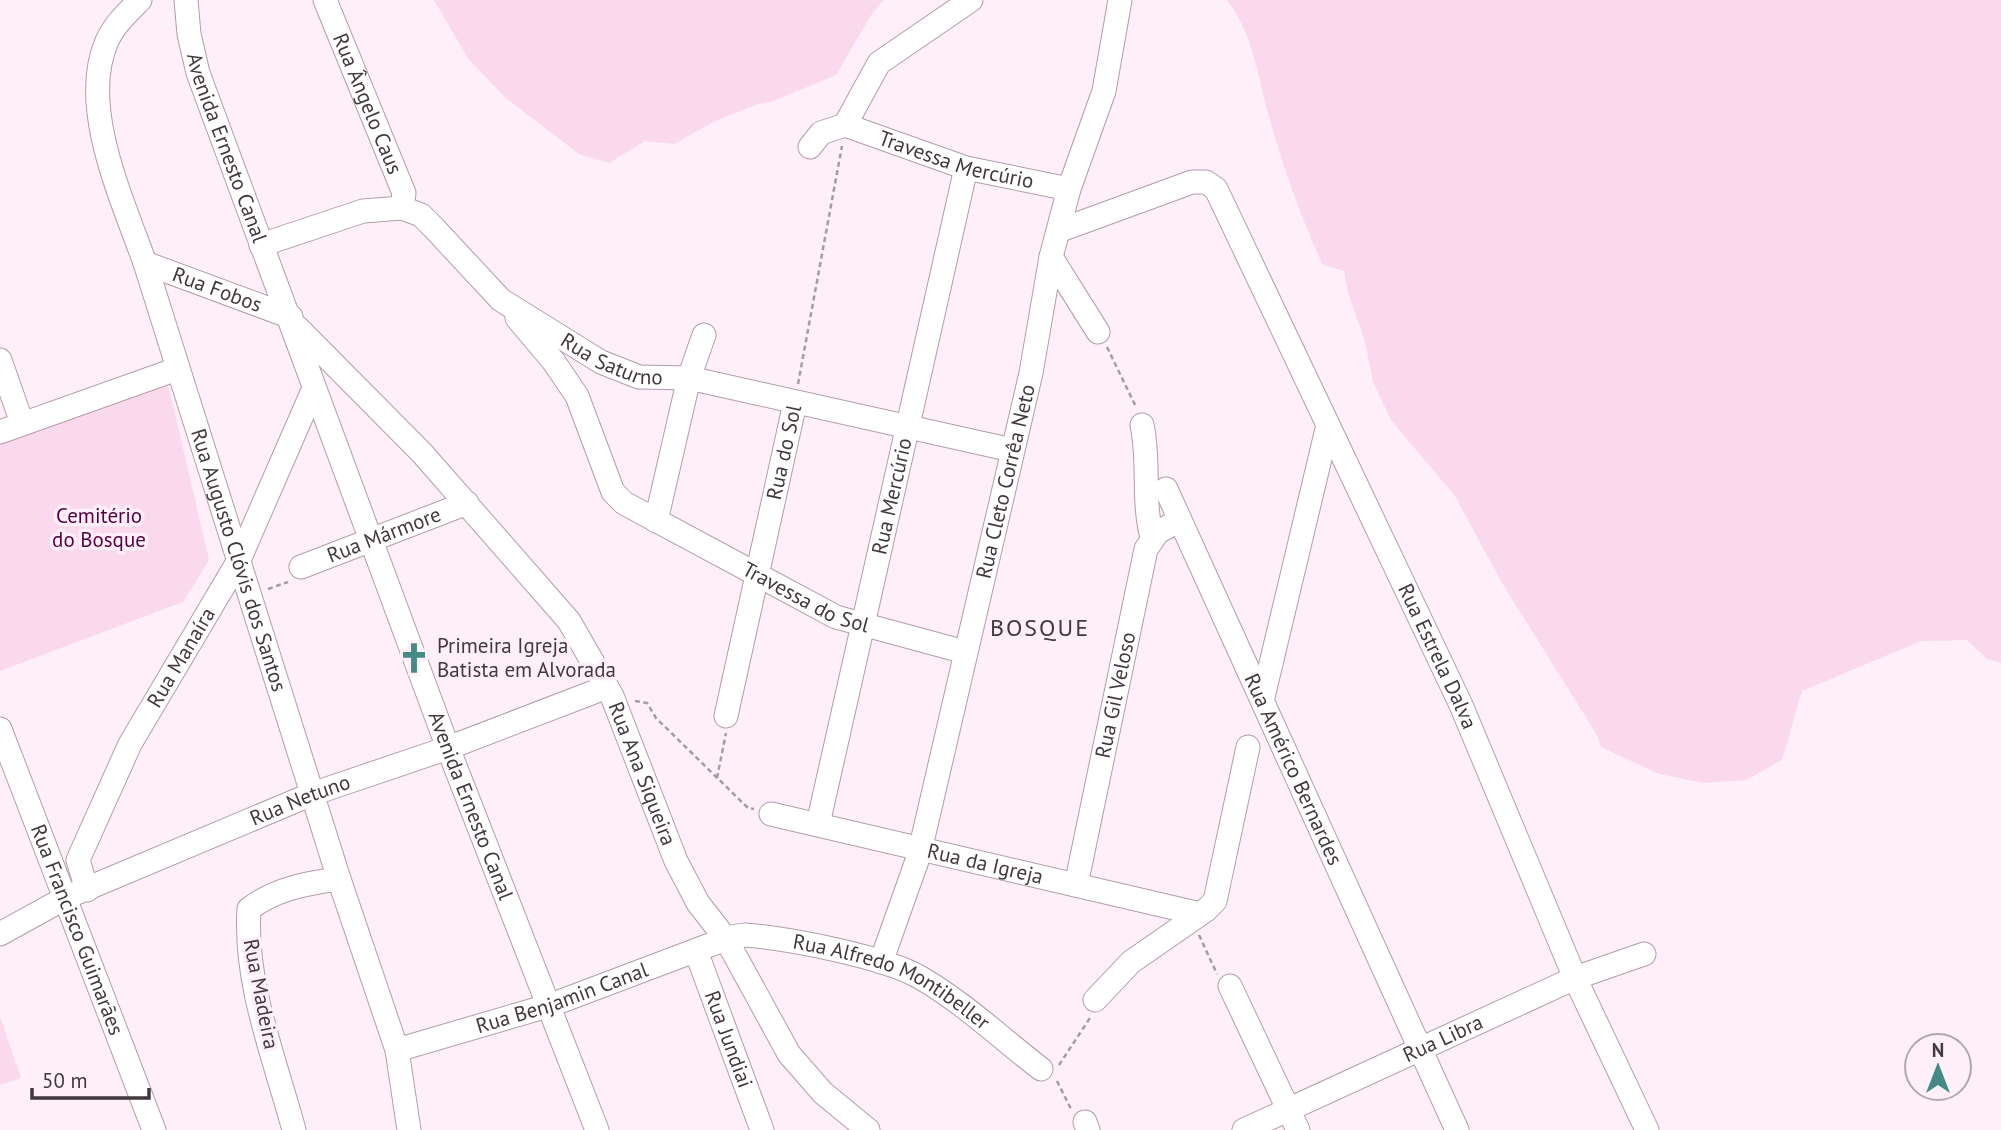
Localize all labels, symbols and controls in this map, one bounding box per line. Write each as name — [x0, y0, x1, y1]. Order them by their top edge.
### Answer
street label: Rua Ângelo Caus — [327, 29, 409, 178]
street label: Avenida Ernesto Canal — [181, 50, 274, 246]
street label: Travessa Mercúrio — [875, 124, 1036, 195]
street label: Rua Fobos — [169, 260, 266, 318]
street label: Rua Saturno — [556, 326, 663, 390]
street label: Rua Cleto Corrêa Neto — [970, 382, 1041, 581]
street label: Rua do Sol — [760, 402, 807, 502]
street label: Rua Augusto Clóvis dos Santos — [185, 425, 293, 695]
street label: Rua Mercúrio — [865, 435, 918, 557]
street label: Rua Mármore — [323, 500, 445, 569]
park label: Cemitério do Bosque — [52, 502, 146, 553]
street label: Travessa do Sol — [738, 555, 872, 638]
street label: Rua Estrela Dalva — [1392, 579, 1483, 733]
street label: Rua Manaíra — [141, 602, 221, 712]
district label: BOSQUE — [990, 612, 1090, 643]
street label: Rua Gil Veloso — [1089, 629, 1141, 760]
place label: Primeira Igreja Batista em Alvorada — [437, 632, 616, 683]
church icon: Primeira Igreja Batista em Alvorada — [397, 641, 431, 675]
street label: Rua Américo Bernardes — [1239, 669, 1349, 869]
street label: Rua Ana Siqueira — [602, 698, 683, 849]
street label: Avenida Ernesto Canal — [423, 708, 520, 904]
street label: Rua Netuno — [246, 768, 354, 832]
street label: Rua Francisco Guimarães — [25, 820, 130, 1039]
street label: Rua da Igreja — [925, 837, 1046, 890]
street label: Rua Alfredo Montibeller — [791, 928, 996, 1035]
street label: Rua Madeira — [238, 936, 285, 1051]
street label: Rua Benjamin Canal — [473, 956, 652, 1039]
street label: Rua Jundiai — [699, 987, 759, 1091]
street label: Rua Libra — [1399, 1008, 1487, 1068]
north arrow — [1903, 1032, 1973, 1102]
text: N — [1932, 1038, 1944, 1062]
scale bar — [32, 1056, 149, 1100]
text: 50 m — [42, 1067, 88, 1094]

